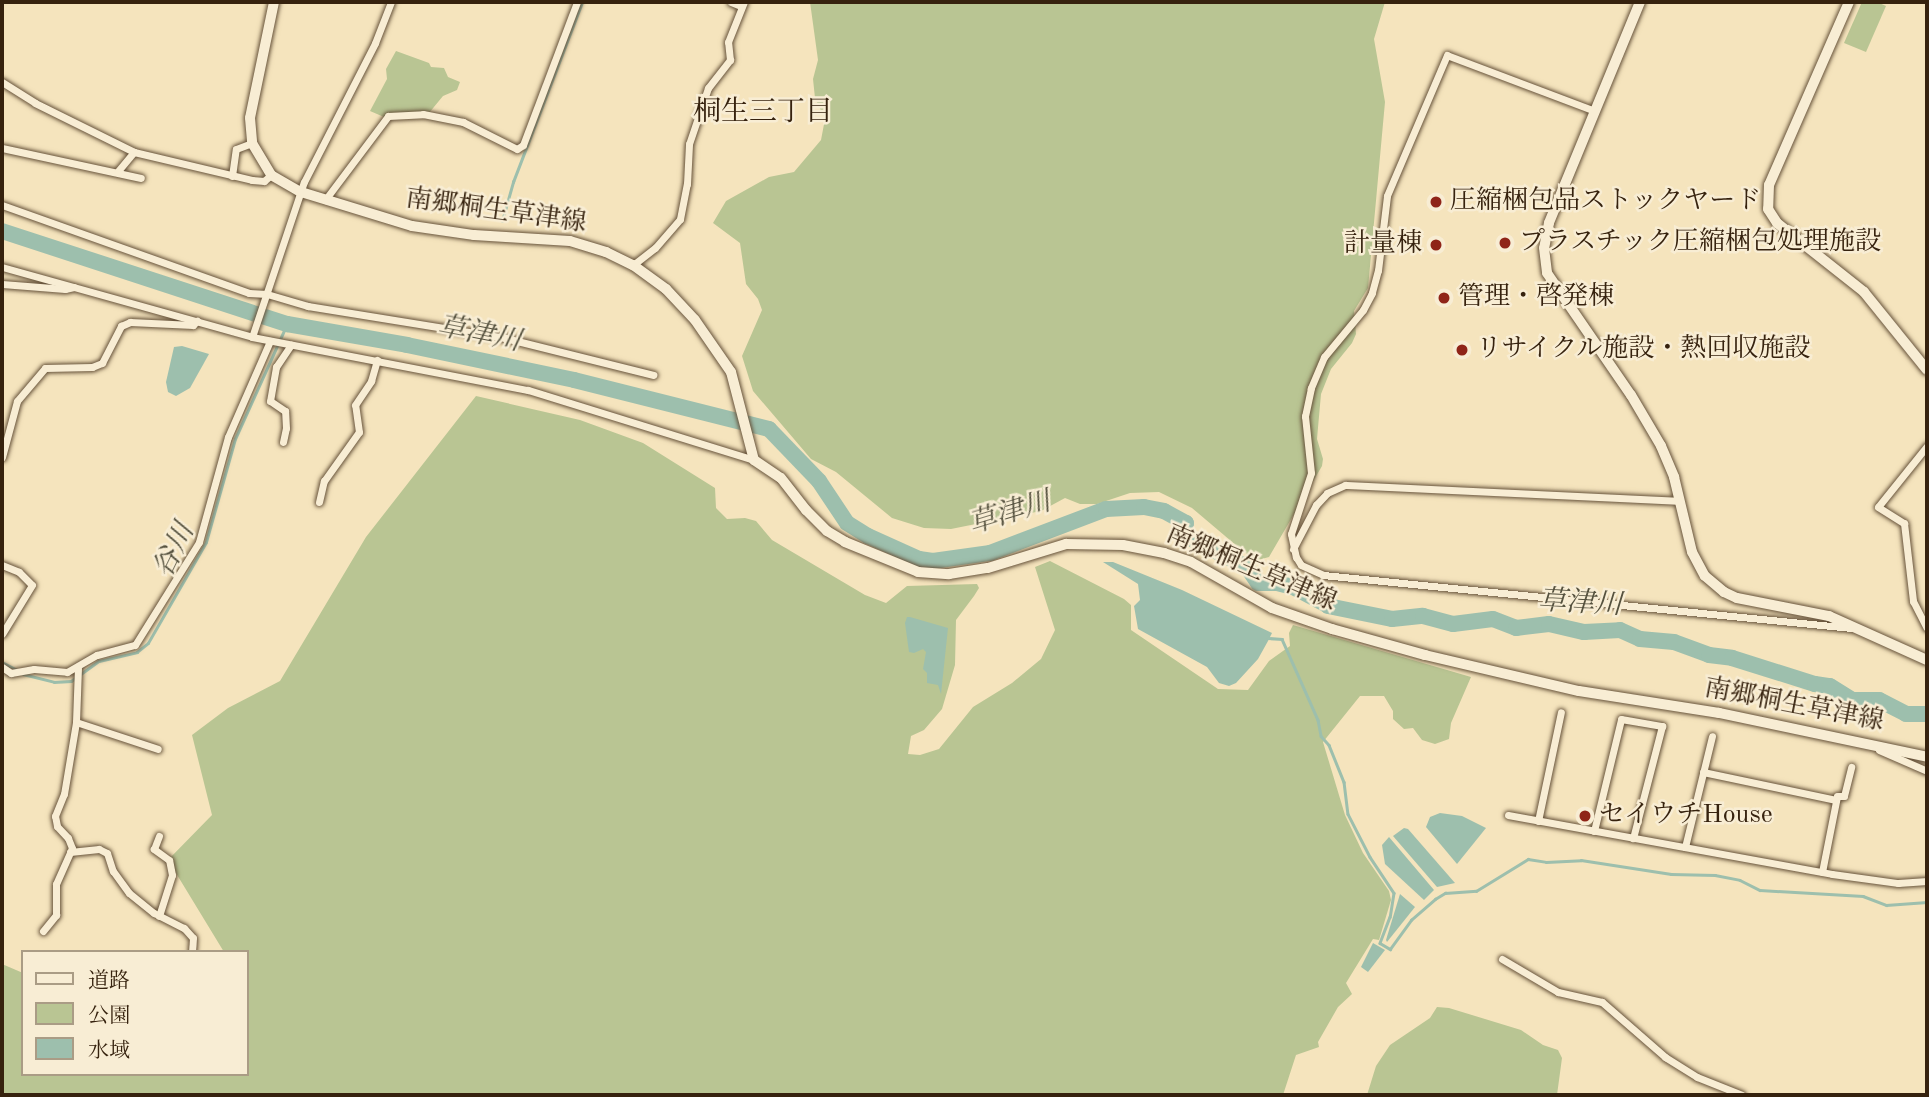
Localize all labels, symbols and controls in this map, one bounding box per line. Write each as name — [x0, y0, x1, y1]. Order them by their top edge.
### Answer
district label: 桐生三丁目 — [693, 96, 833, 130]
street label: 南郷桐生草津線 — [404, 184, 588, 240]
place label: 圧縮梱包品ストックヤード — [1450, 186, 1762, 218]
marker: 圧縮梱包品ストックヤード — [1428, 194, 1444, 210]
place label: プラスチック圧縮梱包処理施設 — [1519, 227, 1883, 259]
place label: 計量棟 — [1344, 229, 1422, 261]
marker: プラスチック圧縮梱包処理施設 — [1497, 235, 1513, 251]
marker: 計量棟 — [1428, 237, 1444, 253]
place label: 管理・啓発棟 — [1458, 282, 1614, 314]
marker: 管理・啓発棟 — [1436, 290, 1452, 306]
water label: 草津川 — [435, 310, 523, 360]
place label: リサイクル施設・熱回収施設 — [1476, 334, 1814, 366]
marker: リサイクル施設・熱回収施設 — [1454, 342, 1470, 358]
water label: 草津川 — [965, 486, 1055, 542]
water label: 谷川 — [148, 518, 202, 584]
street label: 南郷桐生草津線 — [1161, 519, 1341, 619]
water label: 草津川 — [1537, 585, 1623, 623]
street label: 南郷桐生草津線 — [1702, 673, 1886, 739]
place label: セイウチHouse — [1599, 800, 1774, 832]
marker: セイウチHouse — [1577, 808, 1593, 824]
legend — [21, 950, 248, 1076]
text: 道路 — [88, 971, 130, 992]
text: 公園 — [88, 1006, 130, 1027]
text: 水域 — [88, 1041, 130, 1062]

